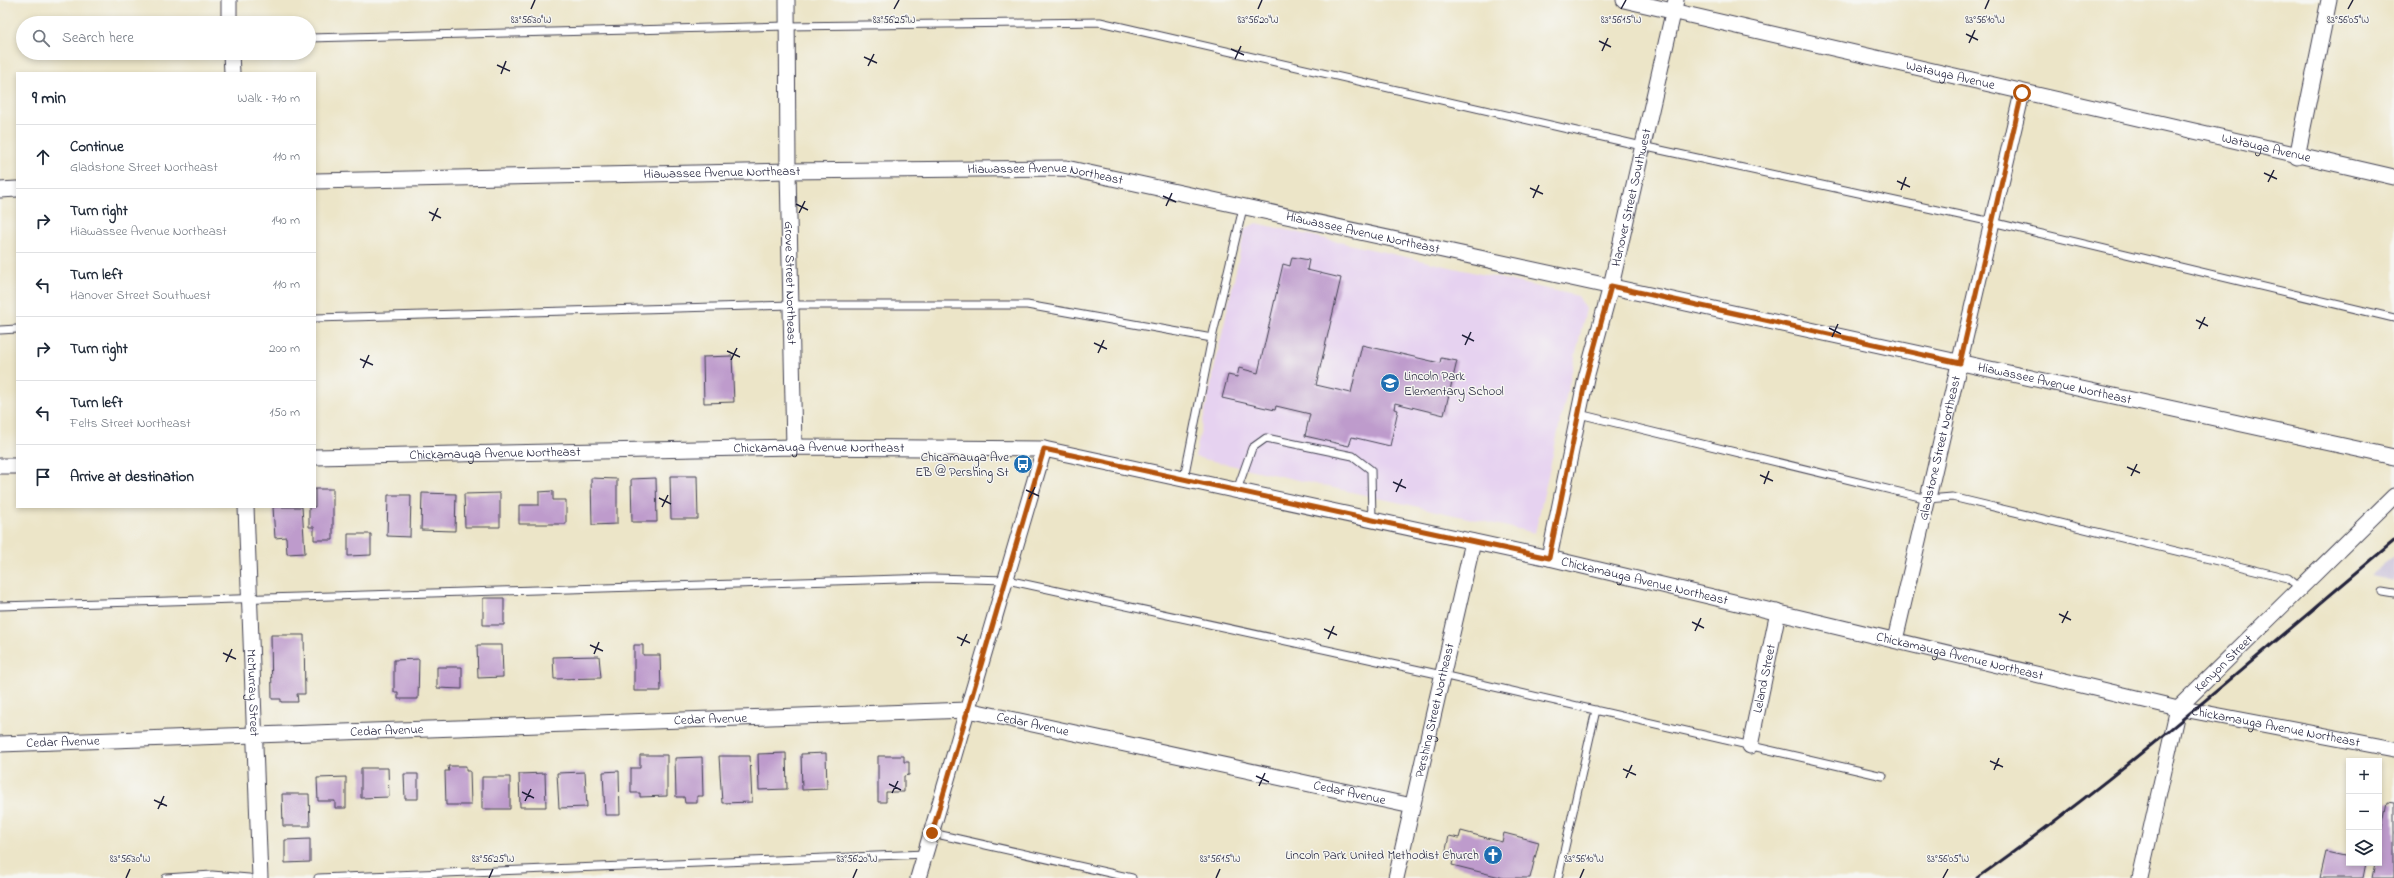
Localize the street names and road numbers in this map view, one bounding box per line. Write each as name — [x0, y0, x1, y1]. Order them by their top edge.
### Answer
street label: Watauga Avenue — [1904, 56, 1997, 95]
street label: Hanover Street Southwest — [1606, 126, 1656, 268]
street label: Watauga Avenue — [2220, 128, 2313, 167]
street label: Hiawassee Avenue Northeast — [967, 158, 1126, 190]
street label: Hiawassee Avenue Northeast — [643, 161, 801, 184]
street label: Hiawassee Avenue Northeast — [1284, 207, 1442, 259]
street label: Grove Street Northeast — [780, 221, 801, 346]
street label: Hiawassee Avenue Northeast — [1976, 357, 2134, 409]
street label: Gladstone Street Northeast — [1914, 373, 1966, 522]
street label: Chickamauga Avenue Northeast — [733, 437, 905, 458]
street label: Chickamauga Avenue Northeast — [409, 442, 581, 465]
street label: Chickamauga Avenue Northeast — [1559, 552, 1731, 610]
street label: Chickamauga Avenue Northeast — [1874, 627, 2046, 685]
street label: Kenyon Street — [2190, 630, 2258, 697]
street label: Pershing Street Northeast — [1410, 641, 1459, 779]
street label: Leland Street — [1748, 642, 1781, 714]
street label: McMurray Street — [242, 649, 264, 738]
street label: Chickamauga Avenue Northeast — [2190, 701, 2362, 752]
street label: Cedar Avenue — [995, 707, 1071, 741]
street label: Cedar Avenue — [673, 708, 748, 730]
street label: Cedar Avenue — [350, 720, 424, 741]
street label: Cedar Avenue — [26, 731, 100, 753]
street label: Cedar Avenue — [1312, 775, 1388, 810]

